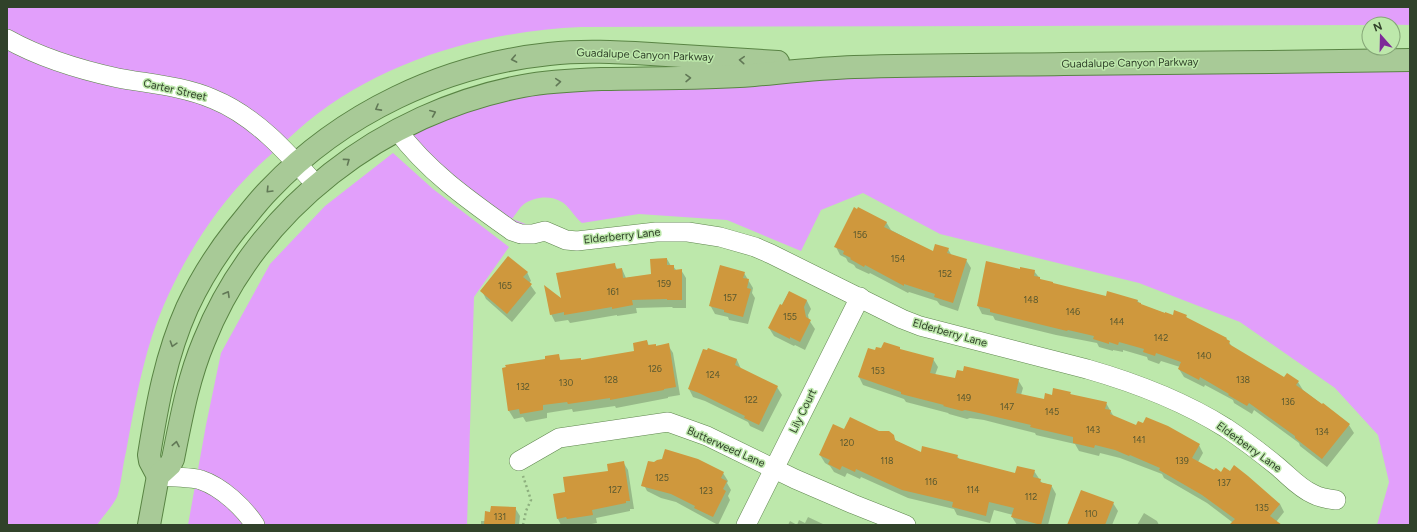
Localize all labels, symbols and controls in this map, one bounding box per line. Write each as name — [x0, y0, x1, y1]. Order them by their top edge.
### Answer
north arrow — [1361, 16, 1401, 56]
text: N — [1372, 20, 1384, 35]
street label: Guadalupe Canyon Parkway — [576, 46, 714, 64]
one-way arrow — [511, 54, 517, 63]
one-way arrow — [738, 55, 745, 64]
street label: Guadalupe Canyon Parkway — [1061, 55, 1199, 71]
one-way arrow — [685, 74, 691, 82]
street label: Carter Street — [142, 76, 208, 104]
one-way arrow — [555, 77, 561, 86]
one-way arrow — [374, 103, 382, 110]
one-way arrow — [428, 110, 436, 118]
one-way arrow — [343, 158, 350, 166]
one-way arrow — [266, 185, 273, 193]
street label: Elderberry Lane — [583, 226, 661, 246]
house number: 156 — [853, 229, 867, 240]
house number: 154 — [891, 253, 906, 264]
house number: 152 — [938, 268, 952, 279]
house number: 159 — [657, 278, 671, 289]
house number: 165 — [498, 280, 512, 291]
house number: 161 — [607, 286, 619, 297]
one-way arrow — [222, 290, 230, 298]
house number: 157 — [723, 292, 737, 303]
house number: 148 — [1024, 294, 1039, 305]
house number: 146 — [1066, 306, 1080, 317]
house number: 155 — [783, 311, 797, 322]
street label: Elderberry Lane — [911, 316, 989, 350]
house number: 144 — [1110, 316, 1125, 327]
house number: 142 — [1154, 332, 1168, 343]
one-way arrow — [170, 340, 178, 347]
house number: 140 — [1196, 350, 1212, 361]
house number: 126 — [648, 363, 662, 374]
house number: 153 — [871, 365, 885, 376]
house number: 124 — [706, 369, 721, 380]
house number: 128 — [604, 374, 619, 385]
house number: 138 — [1236, 374, 1251, 385]
house number: 130 — [559, 377, 573, 388]
house number: 132 — [516, 381, 530, 392]
street label: Lily Court — [787, 387, 819, 435]
house number: 149 — [957, 392, 971, 403]
house number: 122 — [744, 394, 758, 405]
house number: 136 — [1281, 396, 1295, 407]
house number: 147 — [1000, 401, 1014, 412]
house number: 145 — [1045, 406, 1059, 417]
street label: Elderberry Lane — [1214, 419, 1284, 475]
street label: Butterweed Lane — [685, 424, 767, 470]
house number: 143 — [1086, 424, 1100, 435]
house number: 134 — [1315, 426, 1330, 437]
house number: 141 — [1132, 434, 1146, 445]
house number: 120 — [840, 437, 854, 448]
one-way arrow — [172, 441, 180, 447]
house number: 118 — [881, 455, 894, 466]
house number: 139 — [1175, 455, 1189, 466]
house number: 125 — [655, 472, 669, 483]
house number: 116 — [925, 476, 937, 487]
house number: 137 — [1217, 477, 1231, 488]
house number: 127 — [608, 484, 622, 495]
house number: 114 — [966, 484, 980, 495]
house number: 123 — [699, 485, 713, 496]
house number: 112 — [1025, 491, 1037, 502]
house number: 135 — [1255, 502, 1269, 513]
house number: 110 — [1084, 508, 1098, 519]
house number: 131 — [494, 511, 506, 522]

